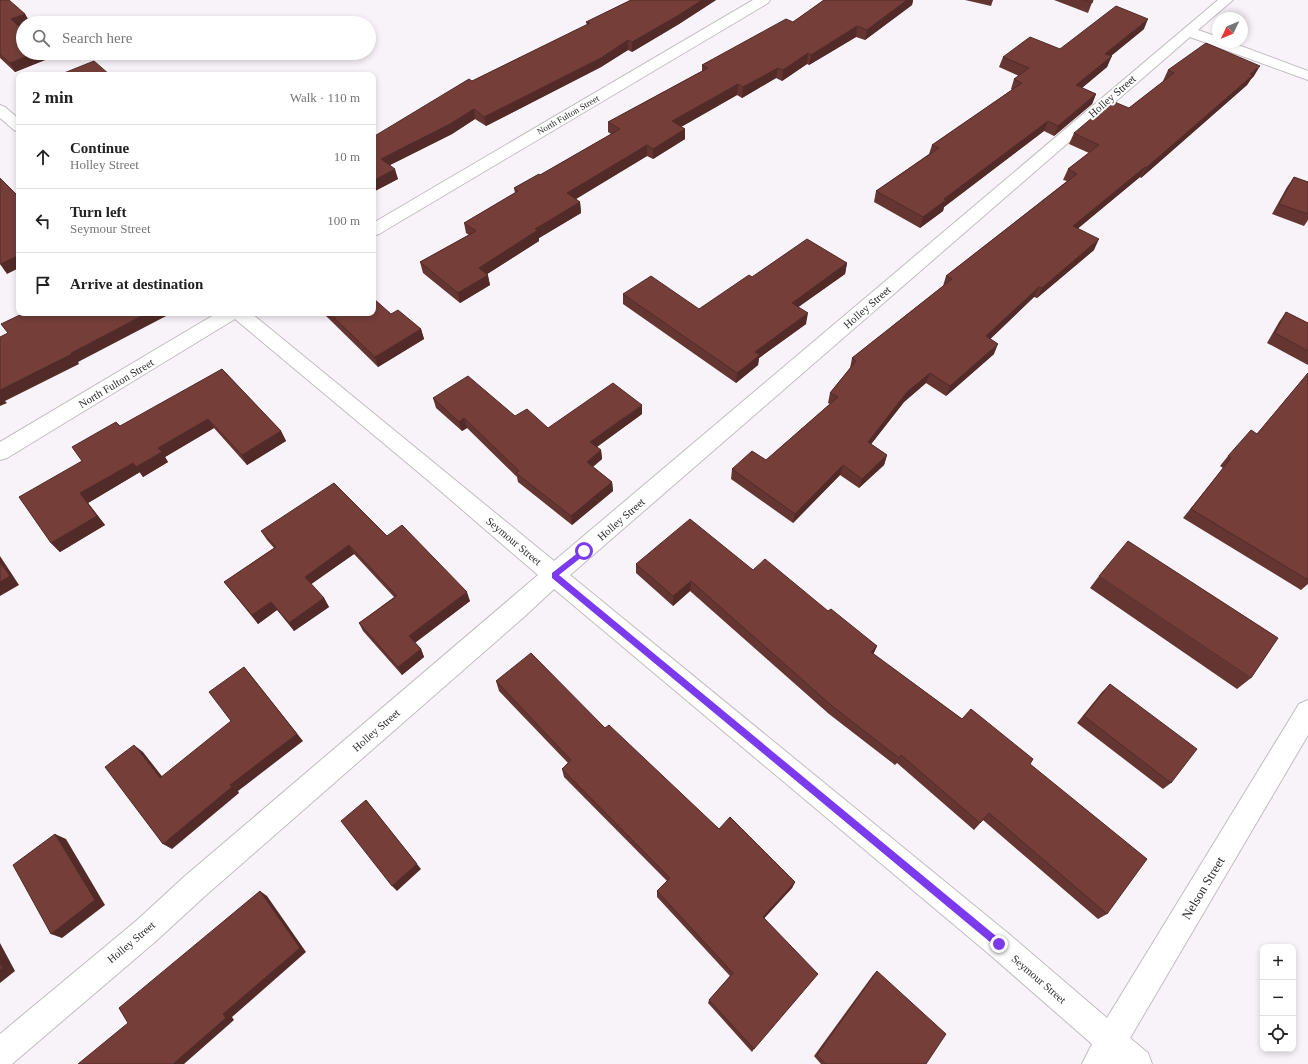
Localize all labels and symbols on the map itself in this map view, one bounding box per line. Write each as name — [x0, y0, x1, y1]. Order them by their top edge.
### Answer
north arrow — [1212, 12, 1248, 48]
street label: Holley Street — [1086, 72, 1138, 120]
street label: North Fulton Street — [535, 93, 601, 137]
street label: Holley Street — [841, 283, 893, 331]
street label: North Fulton Street — [76, 356, 156, 410]
street label: Holley Street — [595, 495, 647, 543]
street label: Seymour Street — [484, 515, 544, 567]
route start — [575, 542, 593, 560]
street label: Holley Street — [350, 706, 402, 754]
street label: Nelson Street — [1178, 854, 1228, 922]
street label: Holley Street — [105, 919, 157, 965]
route end — [990, 935, 1008, 953]
street label: Seymour Street — [1009, 952, 1069, 1006]

